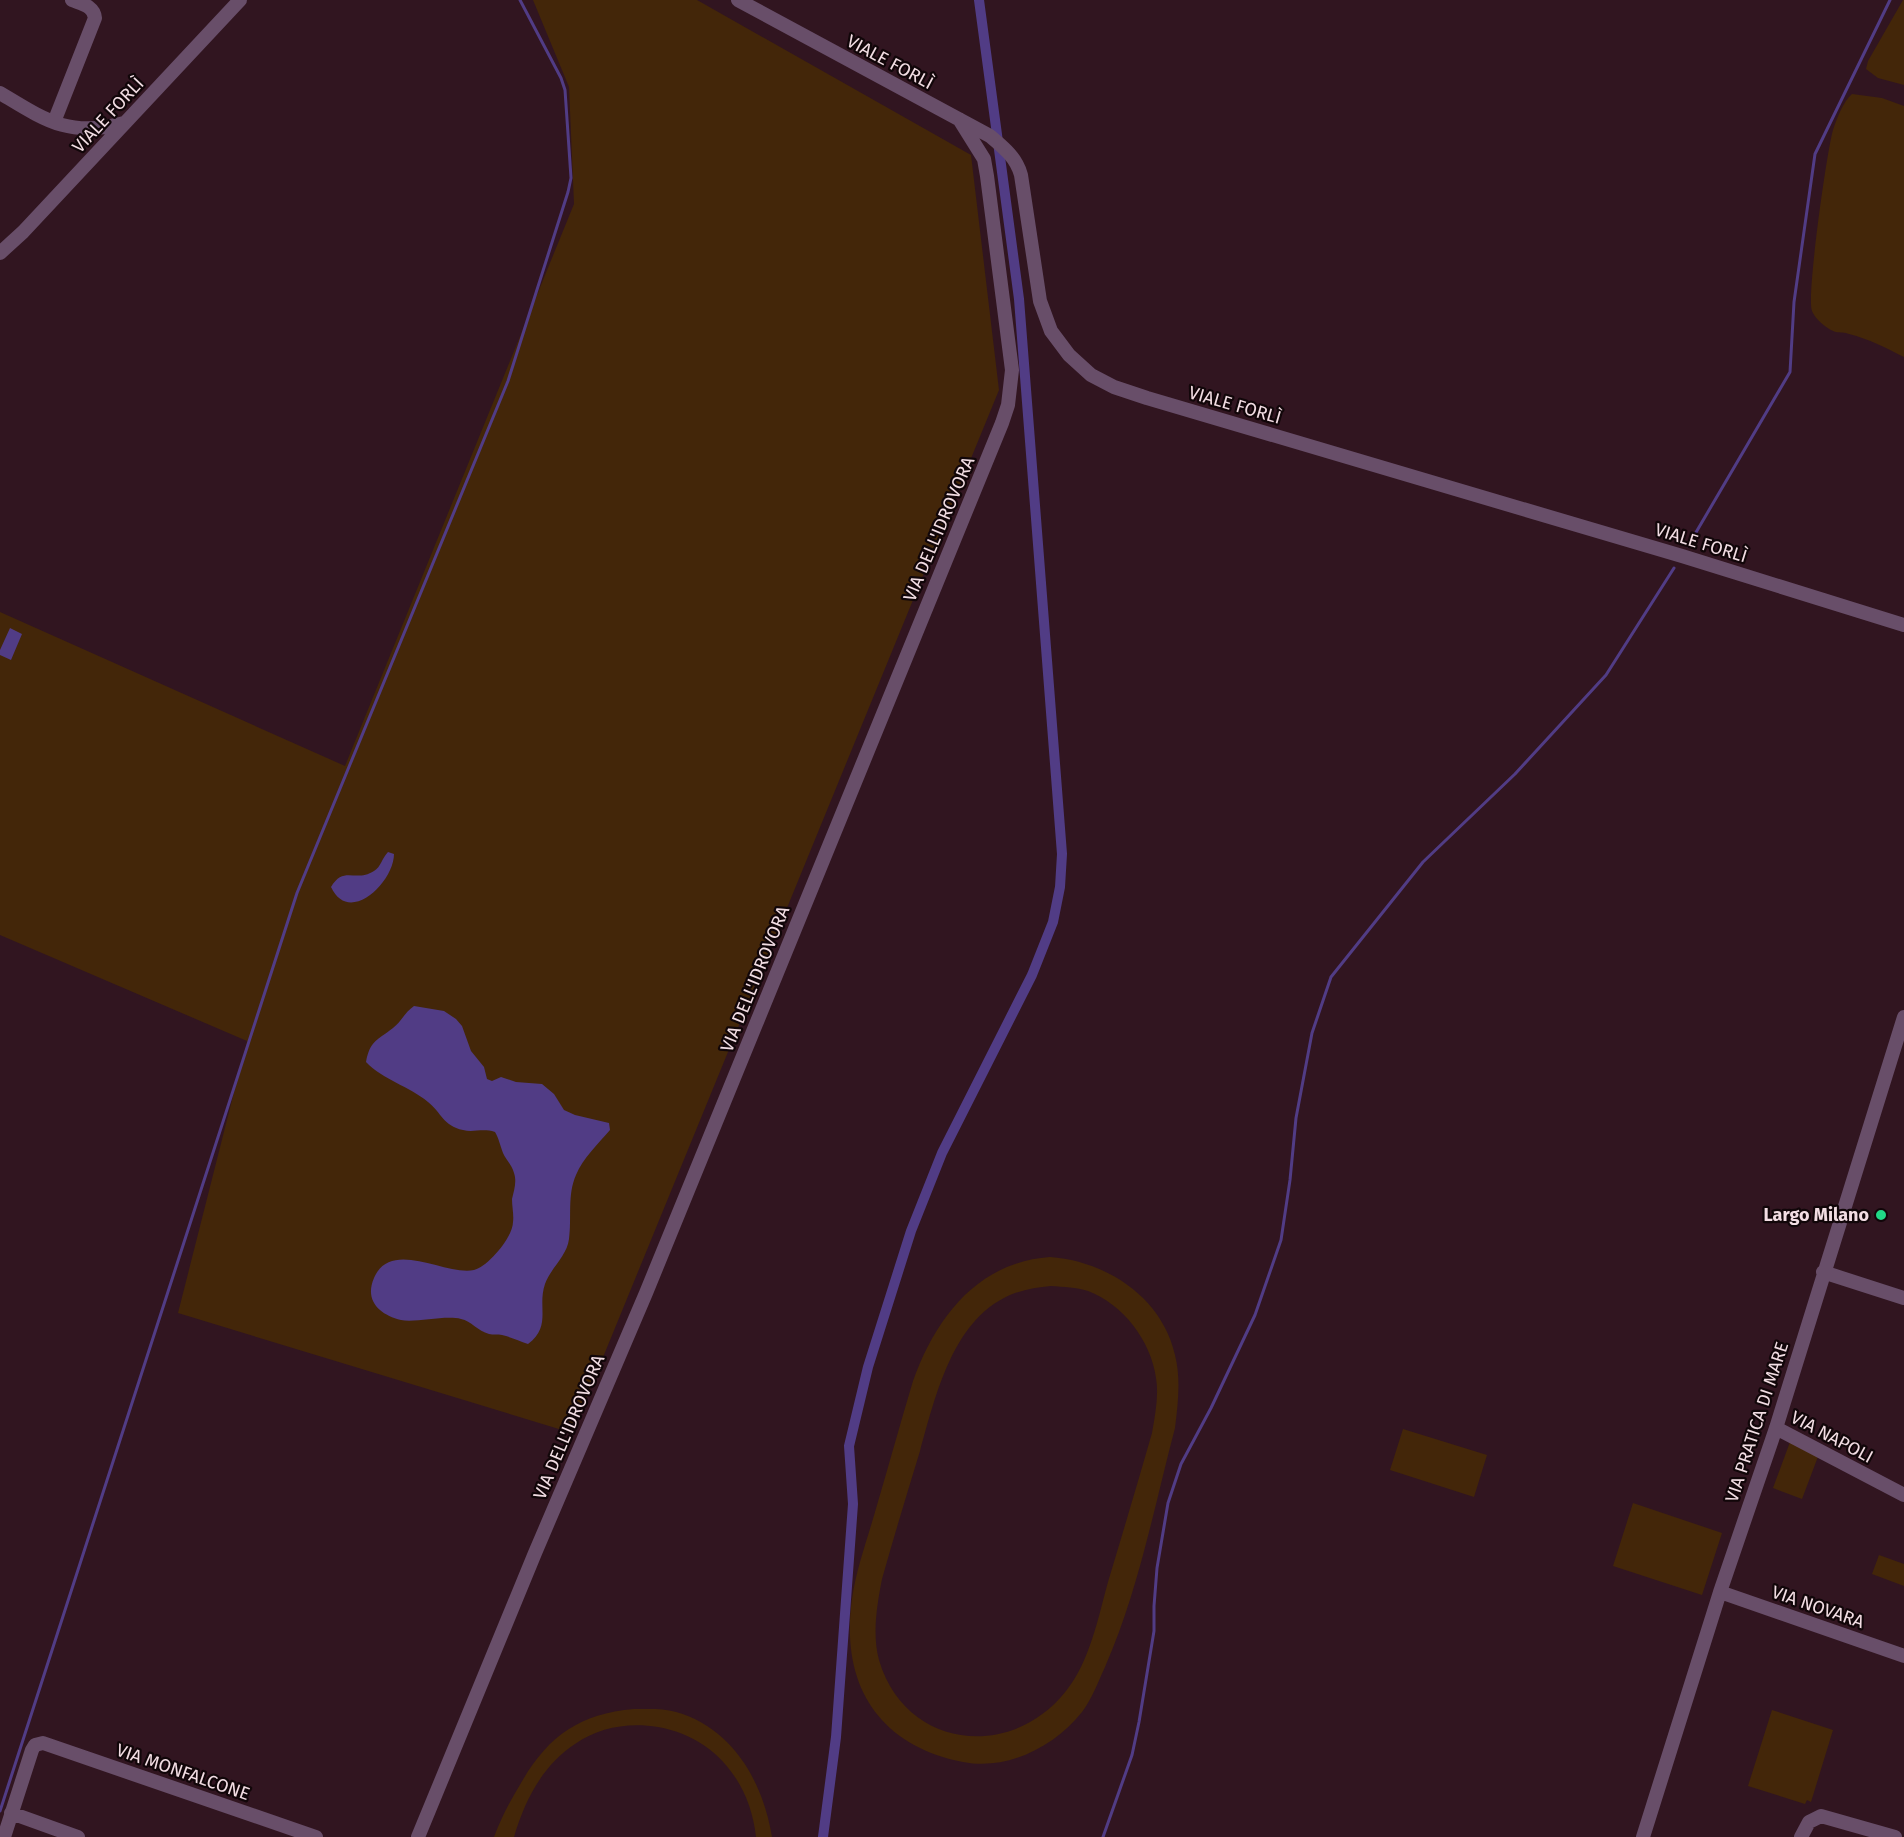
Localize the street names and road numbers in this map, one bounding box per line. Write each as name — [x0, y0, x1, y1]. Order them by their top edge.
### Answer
street label: VIALE FORLÌ — [843, 29, 938, 94]
street label: VIALE FORLÌ — [67, 72, 148, 157]
street label: VIALE FORLÌ — [1186, 380, 1284, 429]
street label: VIA DELL'IDROVORA — [899, 453, 980, 605]
street label: VIALE FORLÌ — [1652, 518, 1750, 567]
street label: VIA DELL'IDROVORA — [716, 902, 795, 1055]
street label: VIA PRATICA DI MARE — [1721, 1339, 1793, 1505]
street label: VIA DELL'IDROVORA — [529, 1351, 610, 1503]
street label: VIA NAPOLI — [1787, 1406, 1877, 1468]
street label: VIA NOVARA — [1769, 1581, 1868, 1633]
street label: VIA MONFALCONE — [113, 1739, 253, 1805]

